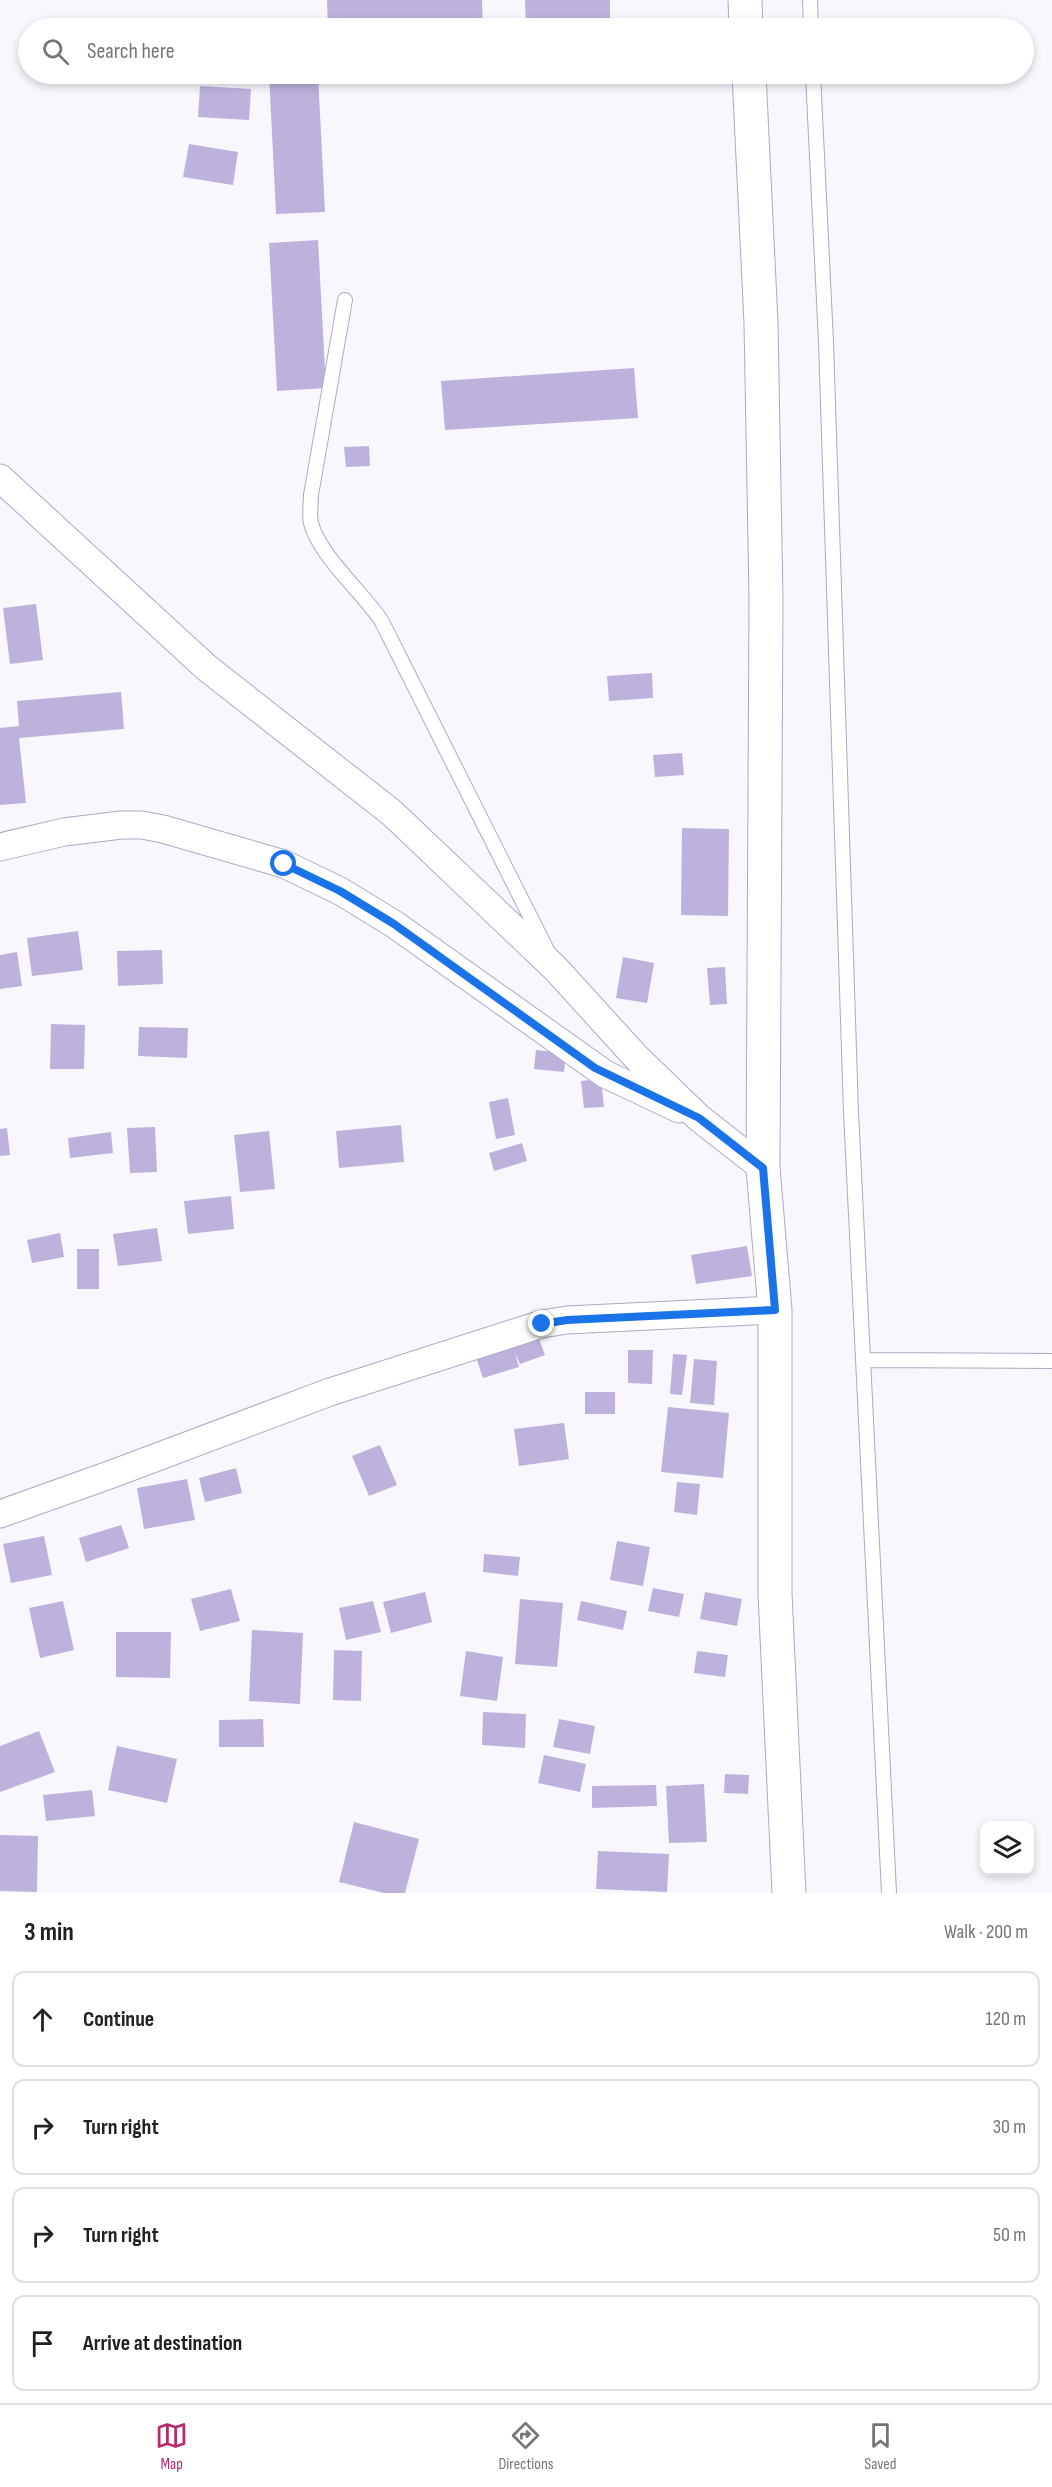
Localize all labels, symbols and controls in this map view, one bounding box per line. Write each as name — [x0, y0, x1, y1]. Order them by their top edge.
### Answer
search box — [18, 18, 1034, 84]
icon: search — [39, 35, 72, 68]
text: Search here — [87, 38, 174, 65]
route start — [270, 850, 296, 876]
route end — [528, 1310, 554, 1336]
map controls — [980, 1821, 1034, 1875]
button: layers — [980, 1821, 1034, 1875]
text: 3 min — [24, 1917, 74, 1948]
text: Walk · 200 m — [944, 1920, 1028, 1944]
icon: ahead — [26, 2003, 59, 2036]
text: Continue — [83, 2006, 154, 2033]
text: 120 m — [986, 2007, 1026, 2031]
icon: right — [26, 2111, 59, 2144]
text: Turn right — [83, 2114, 159, 2141]
text: 30 m — [993, 2115, 1026, 2139]
icon: right — [26, 2219, 59, 2252]
text: Turn right — [83, 2222, 159, 2249]
text: 50 m — [993, 2223, 1026, 2247]
icon: arrive — [26, 2327, 59, 2360]
text: Arrive at destination — [83, 2330, 242, 2357]
tab: Map — [155, 2419, 188, 2474]
tab: Directions — [498, 2419, 554, 2474]
tab: Saved — [864, 2419, 897, 2474]

